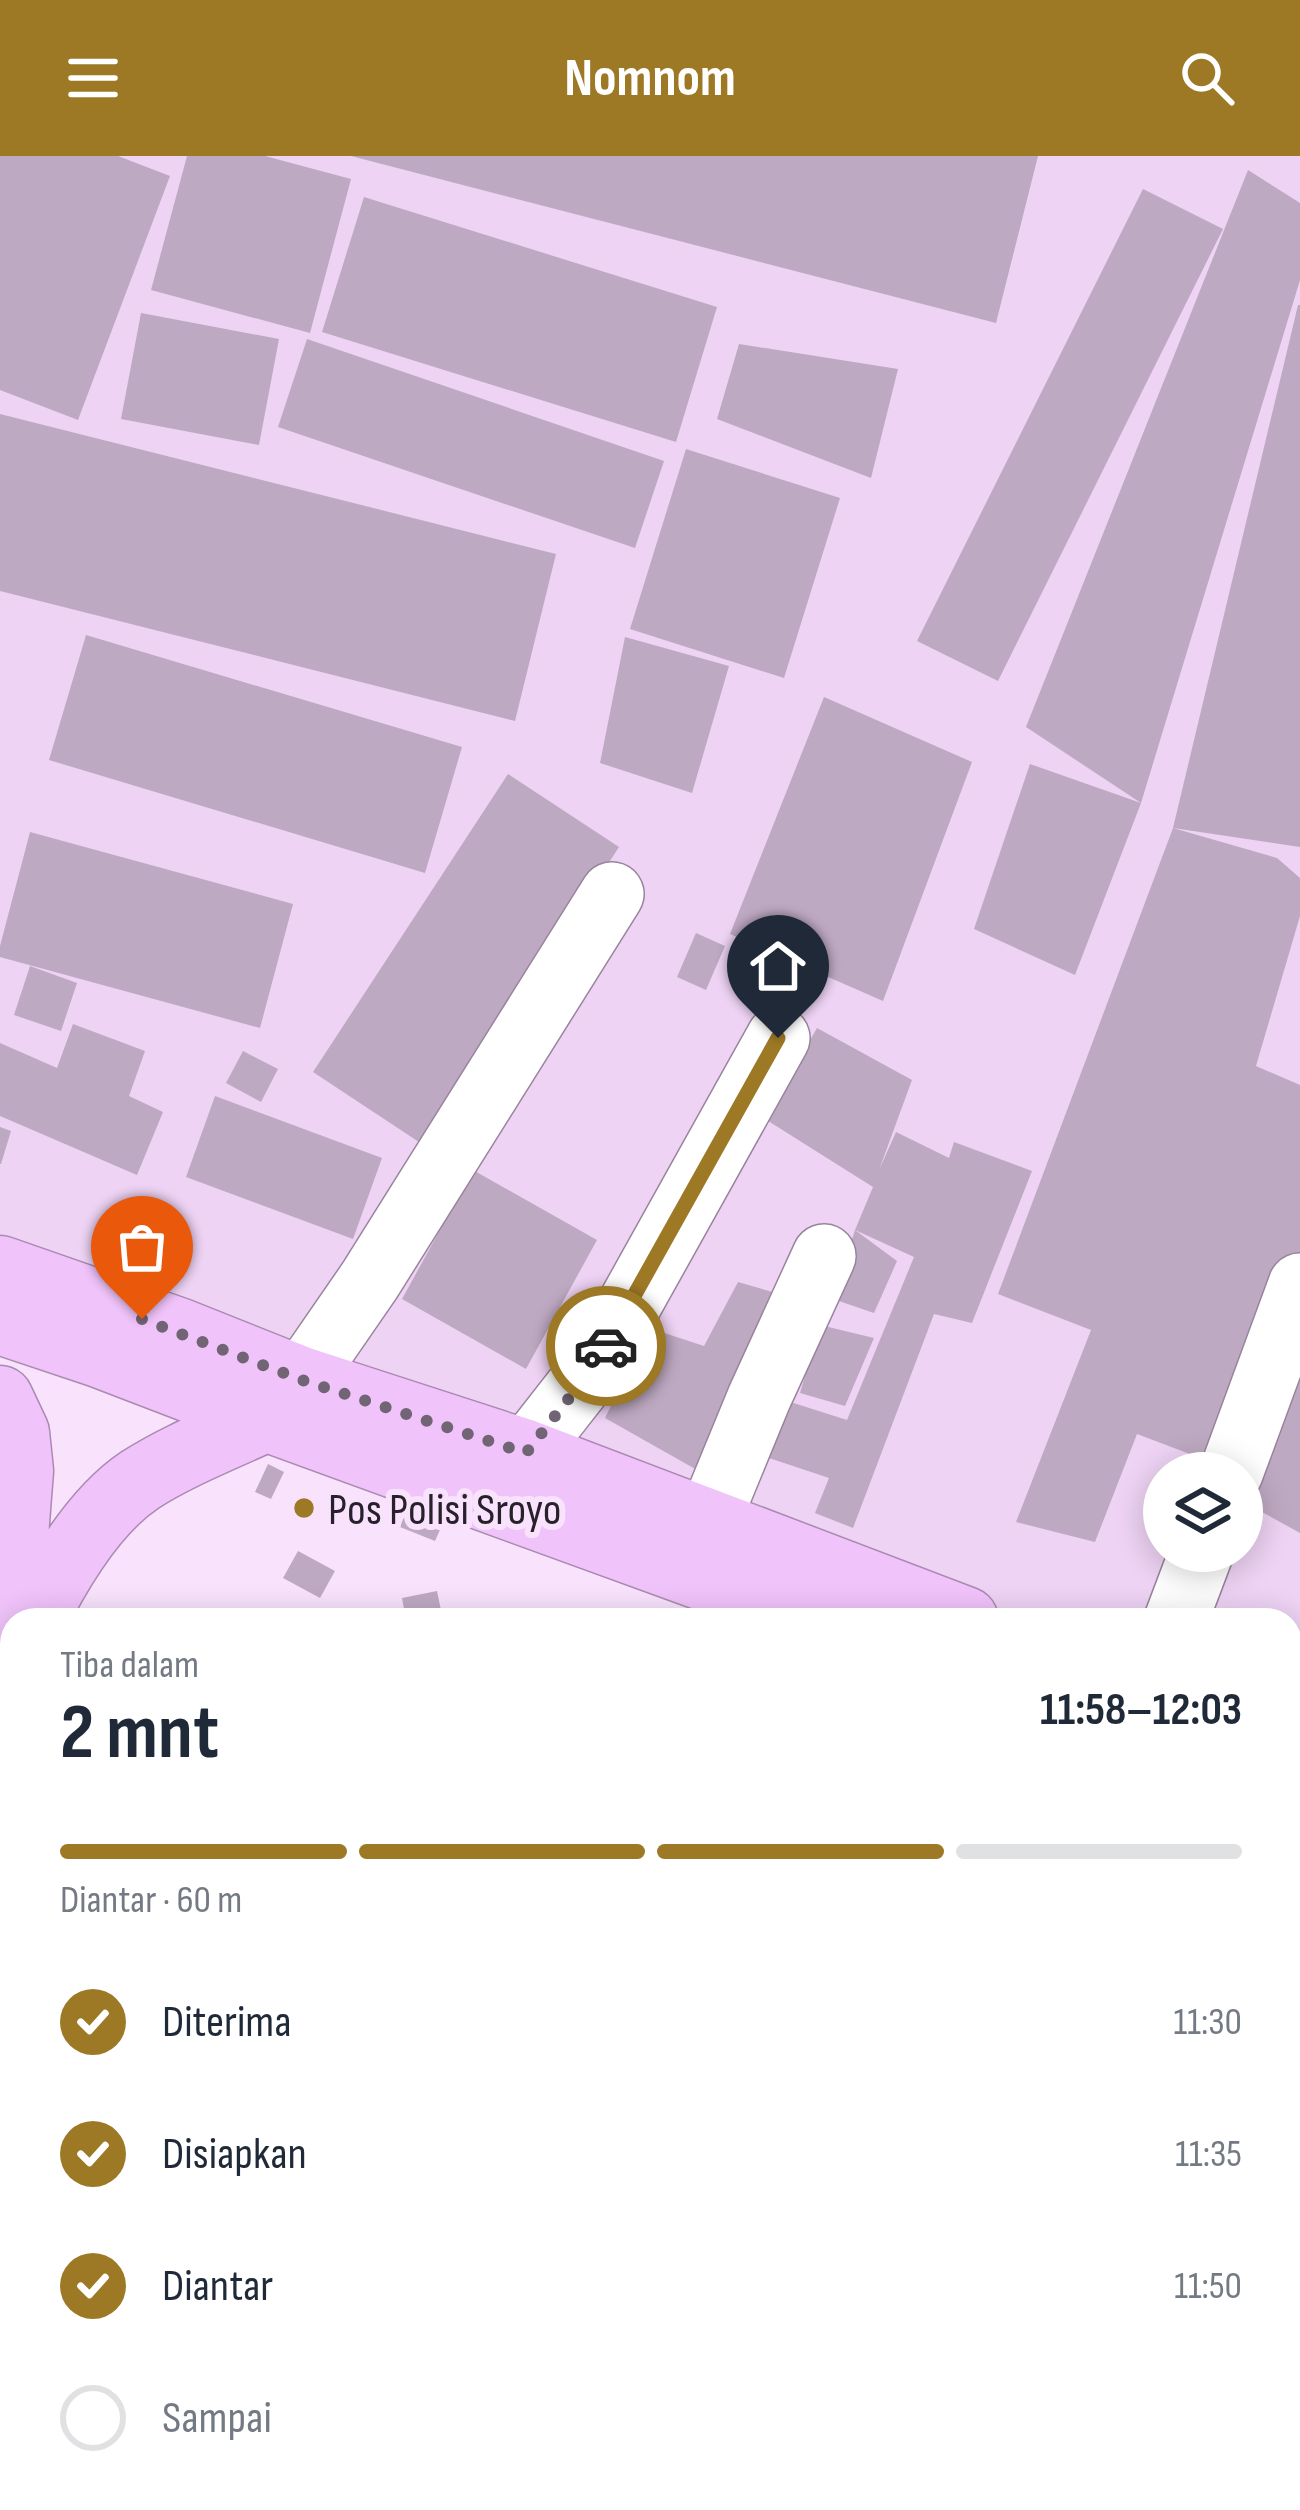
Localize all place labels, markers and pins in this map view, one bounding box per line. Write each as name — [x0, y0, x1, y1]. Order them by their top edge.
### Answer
pin — [727, 915, 829, 1038]
pin — [91, 1196, 193, 1319]
place label: Pos Polisi Sroyo — [328, 1483, 561, 1538]
marker: Pos Polisi Sroyo — [291, 1495, 317, 1521]

